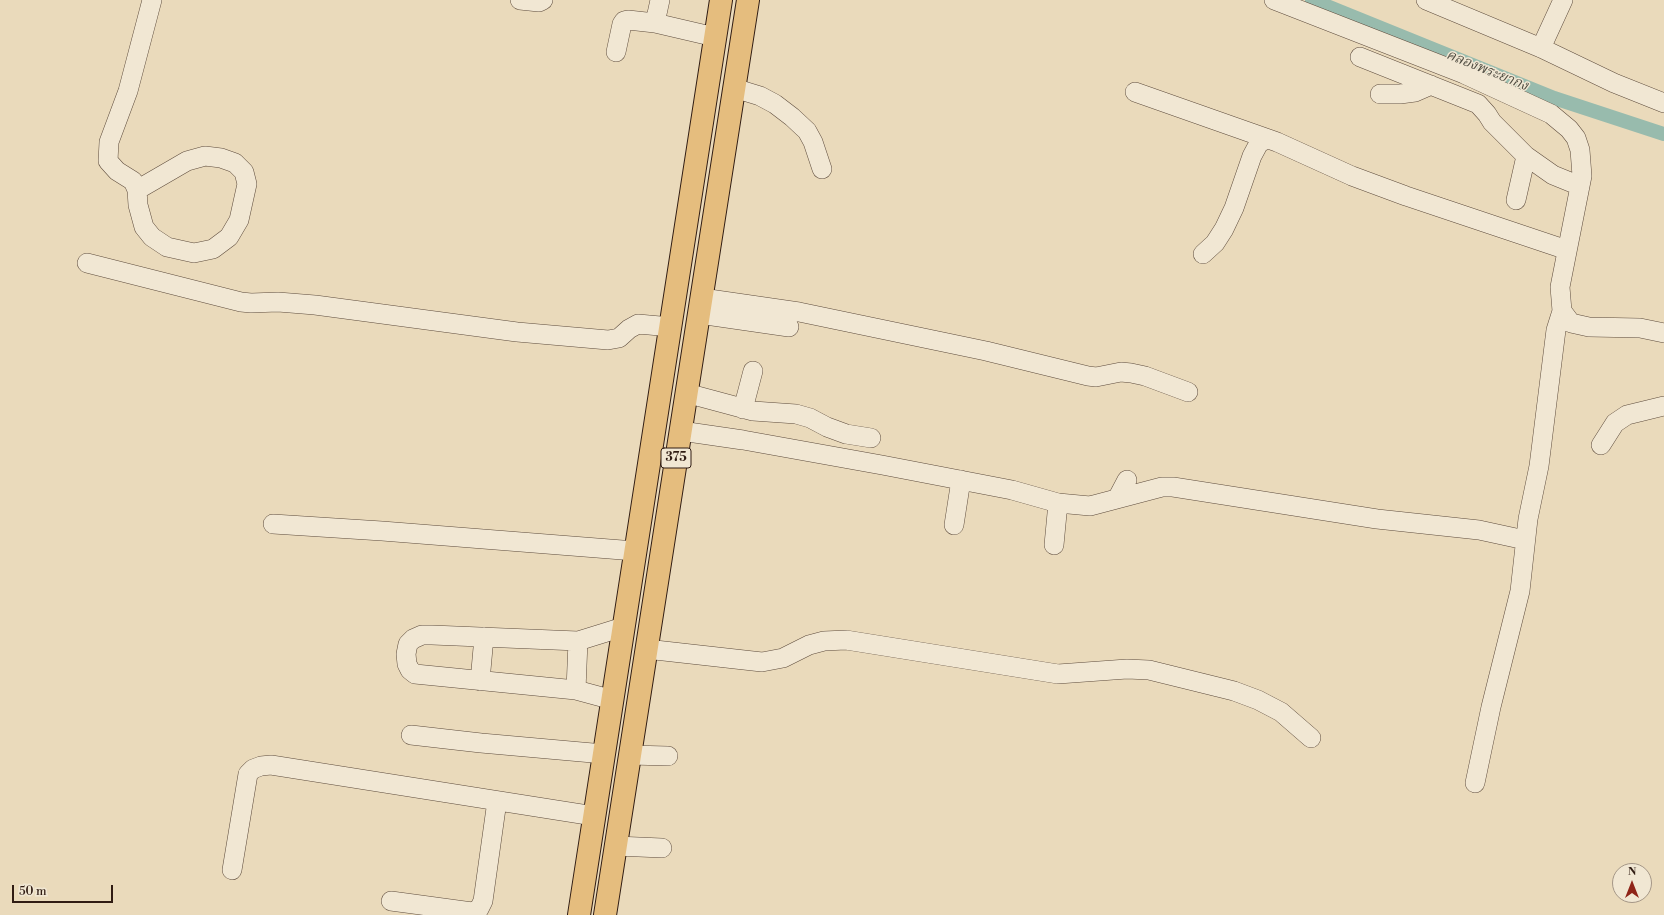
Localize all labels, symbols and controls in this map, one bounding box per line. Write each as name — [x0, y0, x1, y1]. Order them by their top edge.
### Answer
water label: คลองพระยากง — [1444, 47, 1530, 95]
road number: 375 — [661, 448, 691, 468]
north arrow — [1612, 863, 1652, 903]
text: N — [1628, 865, 1636, 879]
scale bar — [14, 877, 115, 903]
text: 50 m — [19, 884, 47, 899]

